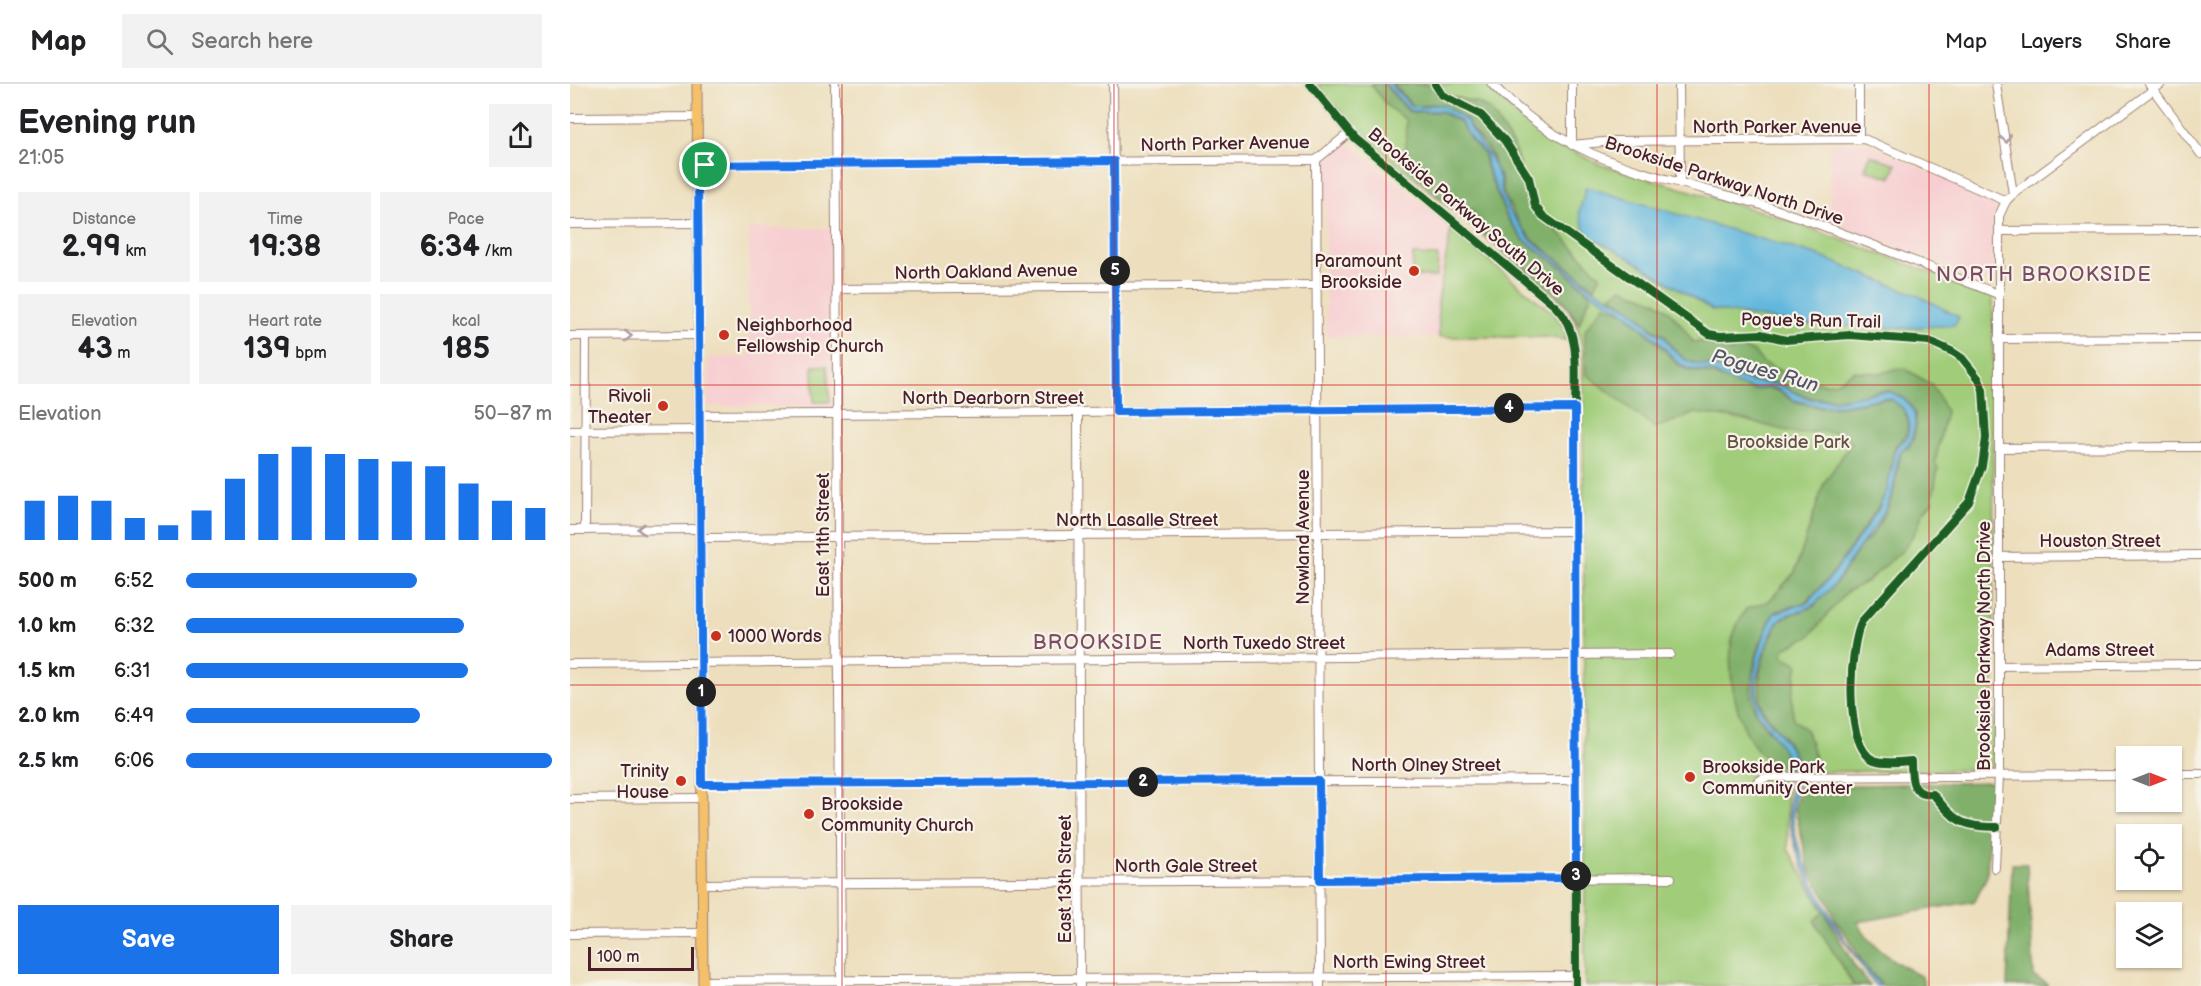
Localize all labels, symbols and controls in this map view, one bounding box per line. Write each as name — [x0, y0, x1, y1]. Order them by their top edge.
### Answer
search box — [122, 14, 542, 68]
text: Map — [30, 25, 86, 58]
icon: search — [143, 25, 176, 58]
text: Search here — [191, 28, 313, 55]
text: Map — [1945, 29, 1987, 54]
text: Layers — [2020, 29, 2082, 54]
text: Share — [2115, 29, 2171, 54]
text: Evening run — [18, 103, 196, 143]
button: share — [489, 104, 552, 167]
street label: North Parker Avenue — [1692, 117, 1862, 138]
street label: Brookside Parkway South Drive — [1363, 124, 1569, 301]
street label: North Parker Avenue — [1140, 132, 1310, 156]
street label: Brookside Parkway North Drive — [1602, 132, 1846, 230]
one-way arrow — [1999, 133, 2012, 143]
pin — [679, 139, 730, 190]
text: 21:05 — [18, 146, 65, 170]
icon: arrive — [688, 148, 721, 181]
text: Distance — [72, 210, 136, 229]
text: Time — [267, 210, 303, 229]
text: Pace — [448, 210, 484, 229]
text: 2.99 — [61, 229, 121, 265]
text: 19:38 — [249, 229, 321, 265]
text: 6:34 — [419, 229, 480, 265]
text: km — [121, 242, 147, 261]
text: /km — [480, 242, 513, 261]
place label: Paramount Brookside — [1314, 251, 1402, 293]
pin: 5 — [1100, 256, 1130, 286]
street label: North Oakland Avenue — [894, 260, 1078, 284]
text: 5 — [1110, 261, 1120, 280]
district label: NORTH BROOKSIDE — [1936, 263, 2152, 287]
marker: Paramount Brookside — [1407, 264, 1421, 278]
street label: Pogue's Run Trail — [1741, 309, 1881, 333]
text: Elevation — [71, 312, 137, 331]
text: Heart rate — [248, 312, 322, 331]
text: kcal — [452, 312, 480, 331]
place label: Neighborhood Fellowship Church — [736, 315, 884, 357]
marker: Neighborhood Fellowship Church — [717, 328, 731, 342]
one-way arrow — [624, 330, 633, 342]
text: 43 — [78, 331, 113, 367]
text: 139 — [243, 331, 291, 367]
text: 185 — [442, 331, 490, 367]
text: m — [113, 344, 130, 363]
text: bpm — [291, 344, 327, 363]
water label: Pogues Run — [1709, 344, 1821, 398]
place label: Rivoli Theater — [588, 386, 651, 428]
street label: North Dearborn Street — [902, 388, 1084, 409]
pin: 4 — [1494, 393, 1524, 423]
text: 4 — [1504, 398, 1514, 417]
marker: Rivoli Theater — [656, 399, 670, 413]
text: Elevation — [18, 402, 101, 426]
text: 50–87 m — [473, 402, 552, 426]
park label: Brookside Park — [1727, 432, 1850, 453]
street label: Nowland Avenue — [1293, 469, 1314, 605]
street label: East 11th Street — [813, 472, 834, 597]
street label: North Lasalle Street — [1056, 510, 1219, 531]
street label: Brookside Parkway North Drive — [1974, 521, 1995, 771]
one-way arrow — [637, 523, 646, 535]
street label: Houston Street — [2039, 531, 2161, 552]
text: 500 m — [18, 569, 77, 593]
text: 6:52 — [114, 569, 154, 593]
text: 1.0 km — [18, 614, 76, 638]
text: 6:32 — [114, 614, 154, 638]
place label: 1000 Words — [728, 626, 822, 647]
marker: 1000 Words — [709, 629, 723, 643]
district label: BROOKSIDE — [1033, 631, 1163, 655]
street label: North Tuxedo Street — [1183, 633, 1346, 654]
street label: Adams Street — [2046, 640, 2155, 661]
text: 1.5 km — [18, 659, 75, 683]
text: 6:31 — [114, 659, 150, 683]
pin: 1 — [686, 677, 716, 707]
text: 1 — [698, 682, 704, 701]
text: 2.0 km — [18, 704, 80, 728]
text: 6:49 — [114, 704, 154, 728]
north arrow — [2116, 746, 2182, 812]
map controls — [2116, 746, 2182, 968]
text: 2.5 km — [18, 749, 79, 773]
text: 6:06 — [114, 749, 154, 773]
street label: North Olney Street — [1351, 755, 1502, 776]
place label: Brookside Park Community Center — [1702, 757, 1853, 799]
place label: Trinity House — [616, 761, 670, 803]
pin: 2 — [1128, 767, 1158, 797]
marker: Brookside Park Community Center — [1683, 770, 1697, 784]
text: 2 — [1138, 772, 1148, 791]
marker: Trinity House — [674, 774, 688, 788]
place label: Brookside Community Church — [821, 794, 974, 836]
marker: Brookside Community Church — [802, 807, 816, 821]
street label: East 13th Street — [1055, 814, 1076, 943]
button: locate — [2116, 824, 2182, 890]
street label: North Gale Street — [1115, 856, 1258, 877]
pin: 3 — [1561, 861, 1591, 891]
text: 3 — [1571, 866, 1581, 885]
button: layers — [2116, 902, 2182, 968]
button: Save — [18, 905, 279, 974]
button: Share — [291, 905, 552, 974]
scale bar — [588, 944, 694, 972]
text: 100 m — [597, 948, 640, 967]
street label: North Ewing Street — [1332, 952, 1486, 973]

